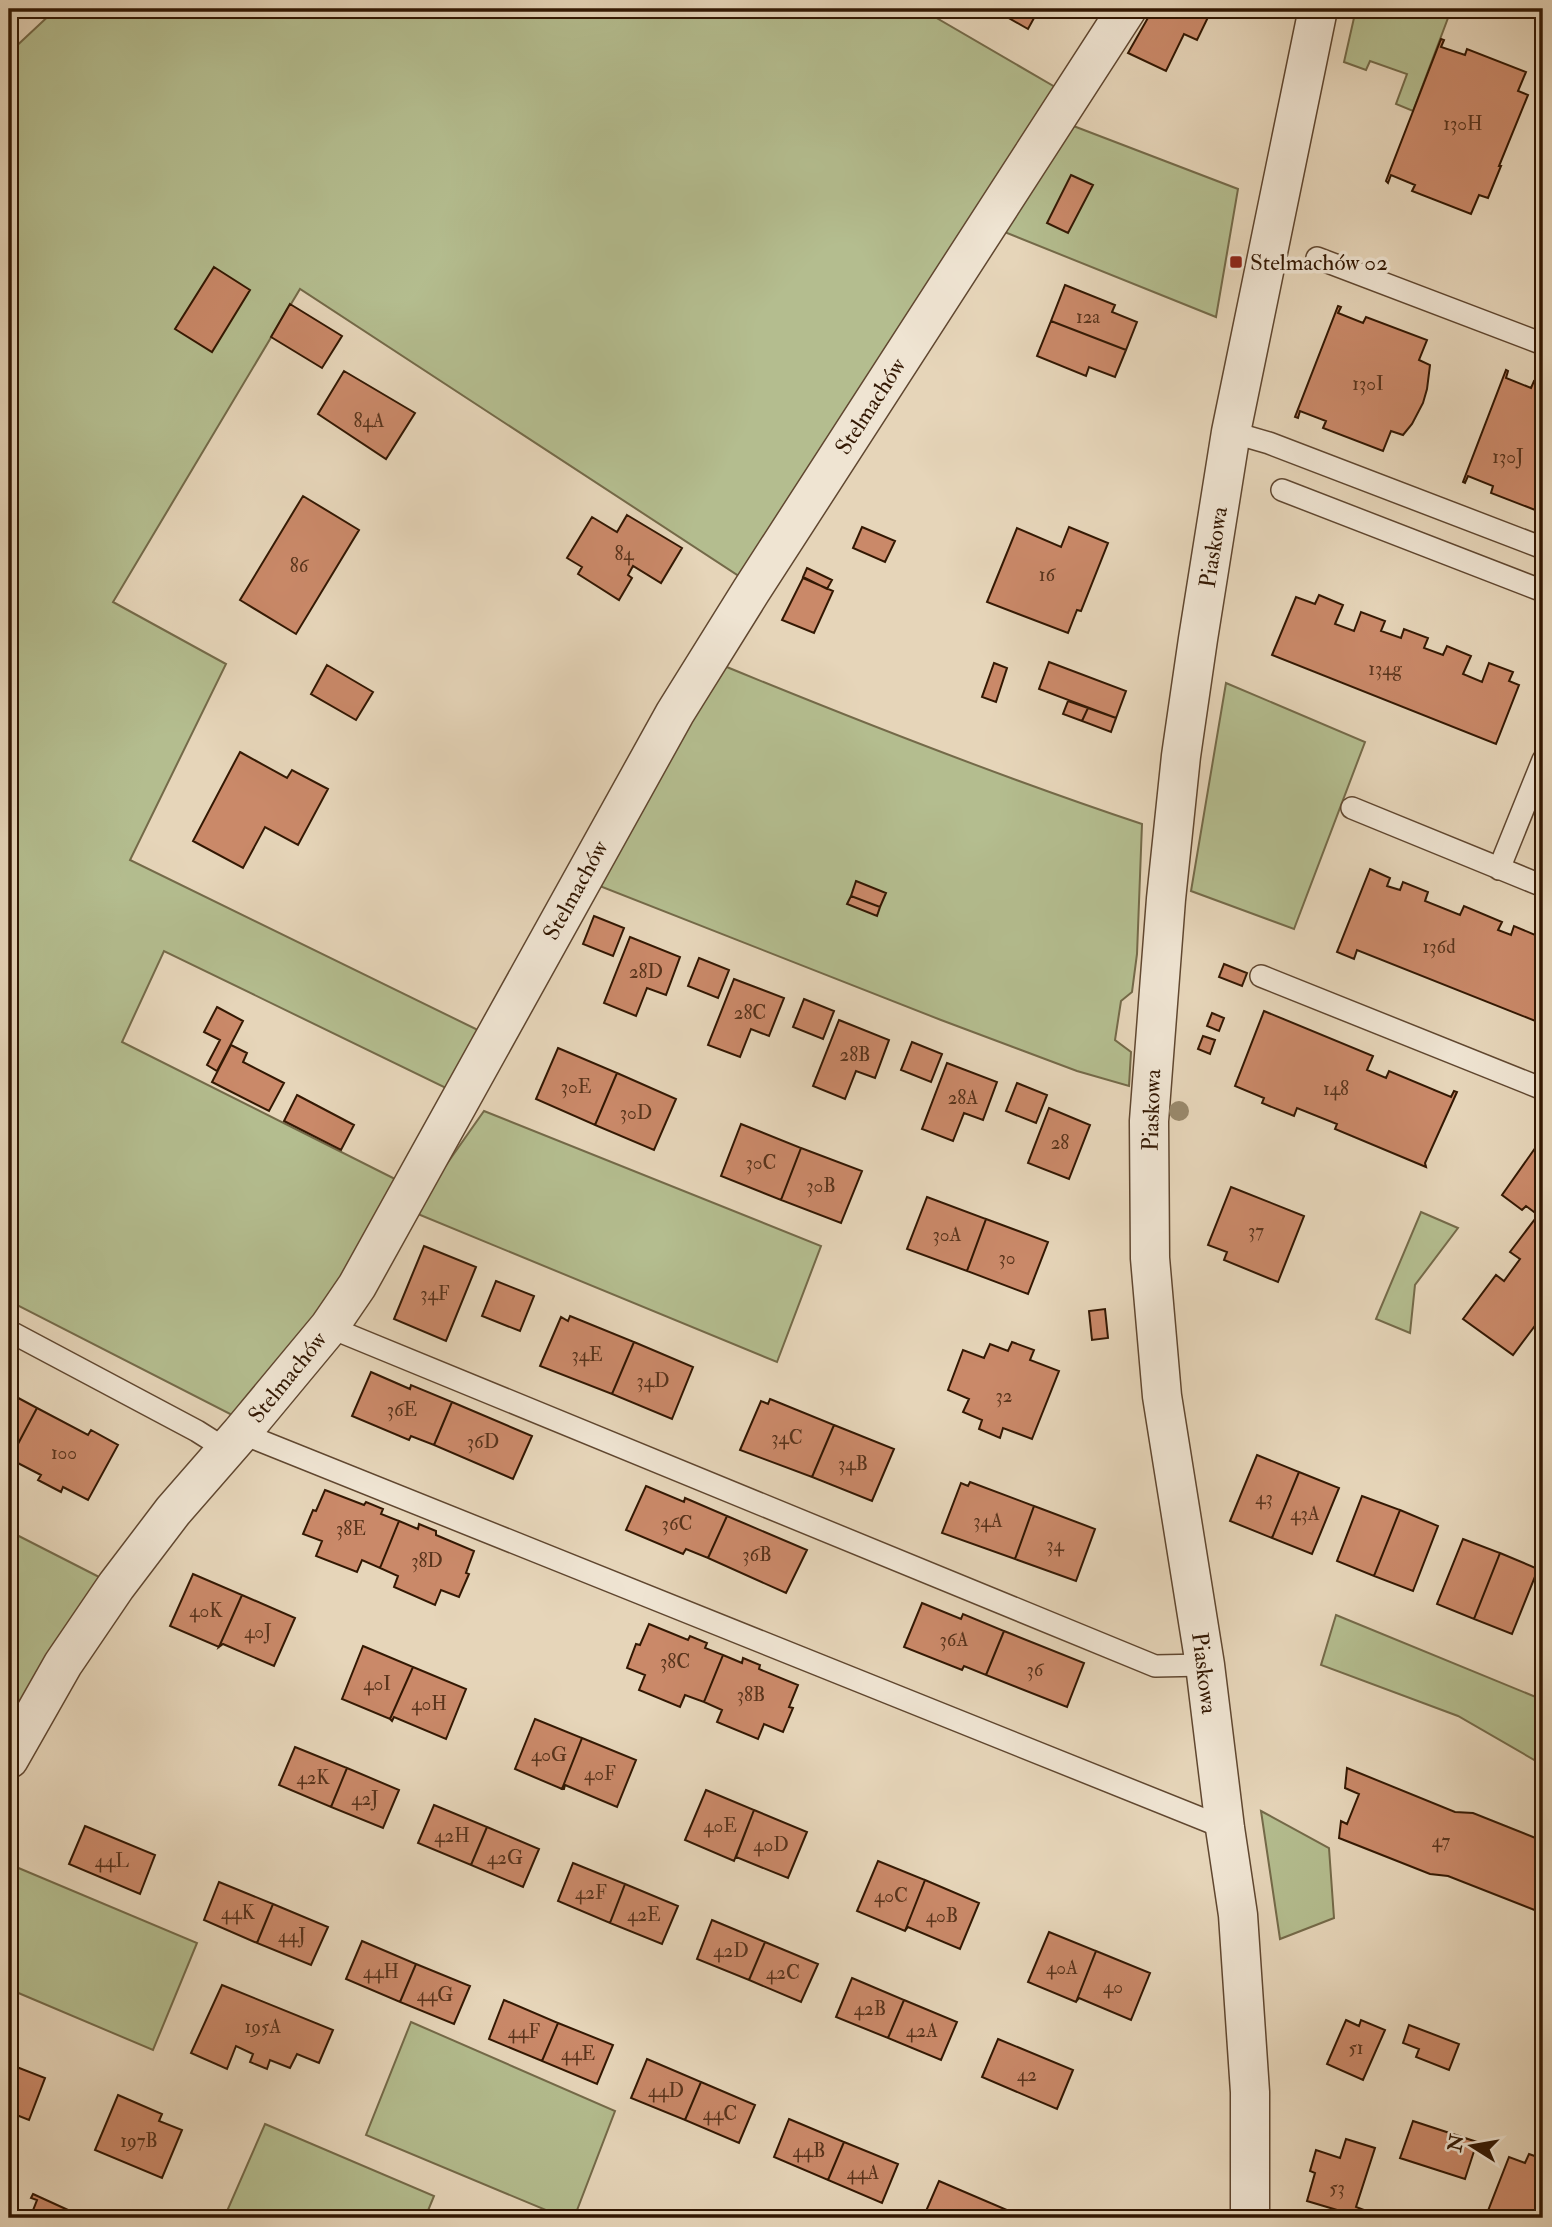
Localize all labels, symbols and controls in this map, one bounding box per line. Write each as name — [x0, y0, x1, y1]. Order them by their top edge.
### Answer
house number: 130H — [1443, 112, 1483, 136]
place label: Stelmachów 02 — [1250, 248, 1388, 277]
marker: Stelmachów 02 — [1228, 254, 1244, 270]
house number: 12a — [1076, 305, 1100, 329]
street label: Stelmachów — [828, 352, 913, 460]
house number: 130I — [1352, 372, 1384, 396]
house number: 84A — [353, 409, 385, 433]
house number: 130J — [1492, 445, 1524, 469]
street label: Piaskowa — [1193, 504, 1234, 590]
house number: 84 — [614, 542, 634, 566]
house number: 86 — [290, 554, 310, 578]
house number: 16 — [1039, 563, 1057, 587]
house number: 134g — [1368, 657, 1402, 681]
street label: Stelmachów — [536, 835, 615, 945]
house number: 136d — [1423, 935, 1456, 959]
house number: 28D — [629, 960, 663, 984]
house number: 28C — [734, 1001, 766, 1025]
house number: 28B — [840, 1043, 871, 1067]
street label: Piaskowa — [1136, 1068, 1167, 1151]
house number: 30E — [561, 1075, 592, 1099]
house number: 148 — [1323, 1077, 1349, 1101]
house number: 28A — [948, 1086, 978, 1110]
house number: 30D — [620, 1101, 652, 1125]
house number: 28 — [1051, 1131, 1069, 1155]
house number: 30C — [746, 1151, 776, 1175]
house number: 30B — [806, 1174, 836, 1198]
house number: 37 — [1248, 1219, 1264, 1243]
house number: 30A — [932, 1223, 962, 1247]
house number: 30 — [998, 1246, 1016, 1270]
house number: 34F — [420, 1282, 450, 1306]
street label: Stelmachów — [242, 1325, 334, 1429]
house number: 34E — [571, 1343, 603, 1367]
house number: 34D — [637, 1369, 669, 1393]
house number: 32 — [996, 1384, 1012, 1408]
house number: 36E — [387, 1398, 418, 1422]
house number: 34C — [771, 1426, 803, 1450]
house number: 36D — [467, 1430, 499, 1454]
house number: 100 — [51, 1441, 77, 1465]
house number: 34B — [838, 1452, 868, 1476]
house number: 43 — [1255, 1486, 1273, 1510]
house number: 43A — [1290, 1502, 1320, 1526]
house number: 34A — [973, 1509, 1003, 1533]
house number: 36C — [662, 1512, 692, 1536]
house number: 38E — [336, 1517, 366, 1541]
house number: 34 — [1046, 1533, 1064, 1557]
house number: 36B — [742, 1543, 772, 1567]
house number: 38D — [411, 1549, 443, 1573]
house number: 40K — [189, 1599, 223, 1623]
house number: 40J — [244, 1620, 272, 1644]
house number: 36A — [940, 1628, 968, 1652]
street label: Piaskowa — [1185, 1631, 1224, 1716]
house number: 38C — [660, 1650, 690, 1674]
house number: 36 — [1027, 1658, 1045, 1682]
house number: 40I — [363, 1672, 391, 1696]
house number: 38B — [737, 1683, 765, 1707]
house number: 40H — [411, 1692, 447, 1716]
house number: 40G — [531, 1743, 567, 1767]
house number: 40F — [584, 1762, 616, 1786]
house number: 42K — [296, 1766, 330, 1790]
house number: 42J — [351, 1787, 379, 1811]
house number: 40E — [703, 1814, 737, 1838]
house number: 42H — [434, 1824, 470, 1848]
house number: 47 — [1432, 1829, 1451, 1853]
house number: 40D — [753, 1833, 789, 1857]
house number: 42G — [487, 1846, 523, 1870]
house number: 44L — [95, 1849, 129, 1873]
house number: 42F — [575, 1881, 607, 1905]
house number: 40C — [874, 1884, 908, 1908]
house number: 44K — [221, 1901, 256, 1925]
house number: 42E — [627, 1903, 661, 1927]
house number: 40B — [926, 1904, 958, 1928]
house number: 44J — [278, 1924, 306, 1948]
house number: 42D — [713, 1939, 749, 1963]
house number: 40A — [1046, 1956, 1078, 1980]
house number: 44H — [363, 1960, 399, 1984]
house number: 42C — [766, 1961, 800, 1985]
house number: 40 — [1103, 1975, 1123, 1999]
house number: 44G — [417, 1983, 453, 2007]
house number: 42B — [854, 1997, 886, 2021]
house number: 195A — [245, 2015, 281, 2039]
house number: 42A — [906, 2019, 938, 2043]
house number: 44F — [508, 2020, 540, 2044]
house number: 51 — [1348, 2036, 1364, 2060]
house number: 44E — [561, 2042, 595, 2066]
house number: 42 — [1017, 2063, 1037, 2087]
house number: 44D — [648, 2079, 684, 2103]
house number: 44C — [703, 2102, 737, 2126]
north arrow — [1436, 2112, 1506, 2182]
house number: 197B — [120, 2129, 158, 2153]
text: N — [1443, 2131, 1470, 2155]
house number: 44B — [793, 2139, 825, 2163]
house number: 44A — [847, 2161, 879, 2185]
house number: 53 — [1329, 2176, 1345, 2200]

